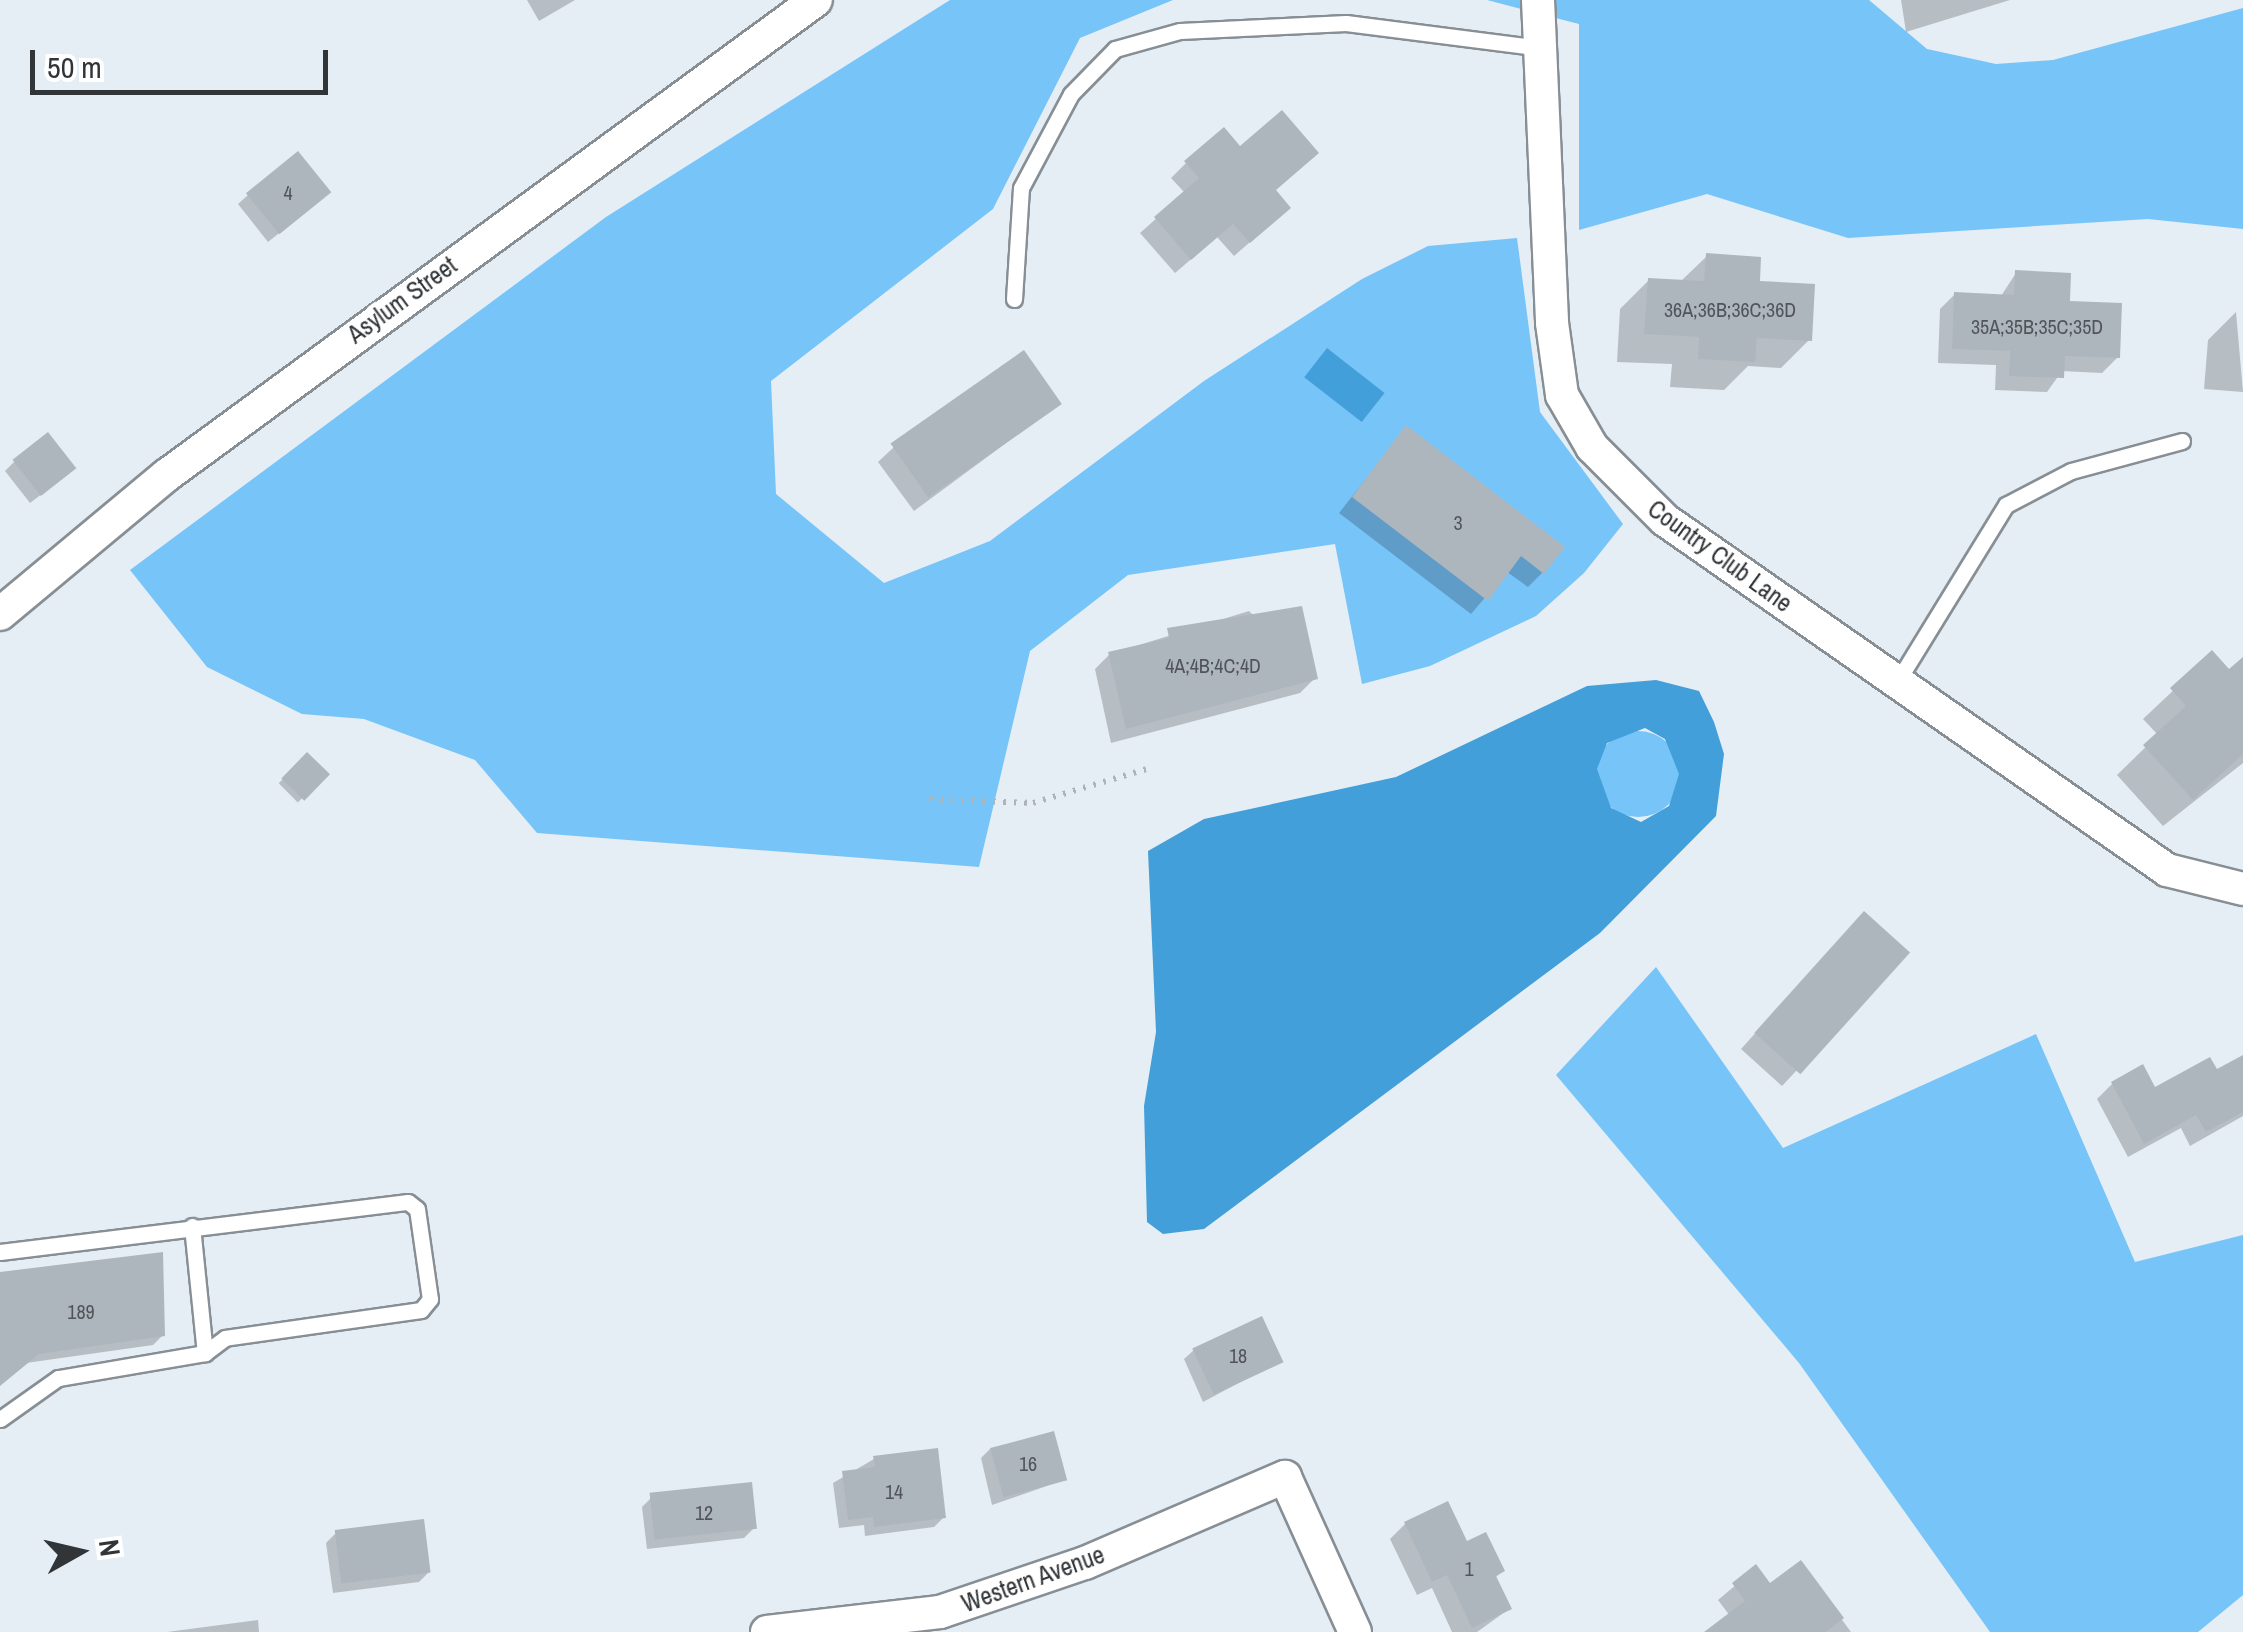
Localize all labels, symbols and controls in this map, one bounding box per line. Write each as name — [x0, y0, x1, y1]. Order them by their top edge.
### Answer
scale bar — [35, 30, 332, 92]
text: 50 m — [47, 47, 102, 87]
house number: 4 — [283, 180, 293, 204]
street label: Asylum Street — [342, 250, 462, 350]
house number: 36A;36B;36C;36D — [1664, 297, 1796, 321]
house number: 35A;35B;35C;35D — [1971, 314, 2103, 338]
street label: Country Club Lane — [1642, 494, 1798, 618]
house number: 3 — [1453, 510, 1463, 534]
house number: 4A;4B;4C;4D — [1165, 653, 1261, 677]
house number: 189 — [67, 1299, 95, 1323]
house number: 18 — [1229, 1343, 1247, 1367]
house number: 16 — [1019, 1451, 1037, 1475]
house number: 14 — [885, 1479, 903, 1503]
house number: 12 — [695, 1500, 713, 1524]
north arrow — [30, 1502, 130, 1602]
text: N — [90, 1537, 130, 1559]
street label: Western Avenue — [957, 1539, 1109, 1619]
house number: 1 — [1464, 1556, 1474, 1580]

